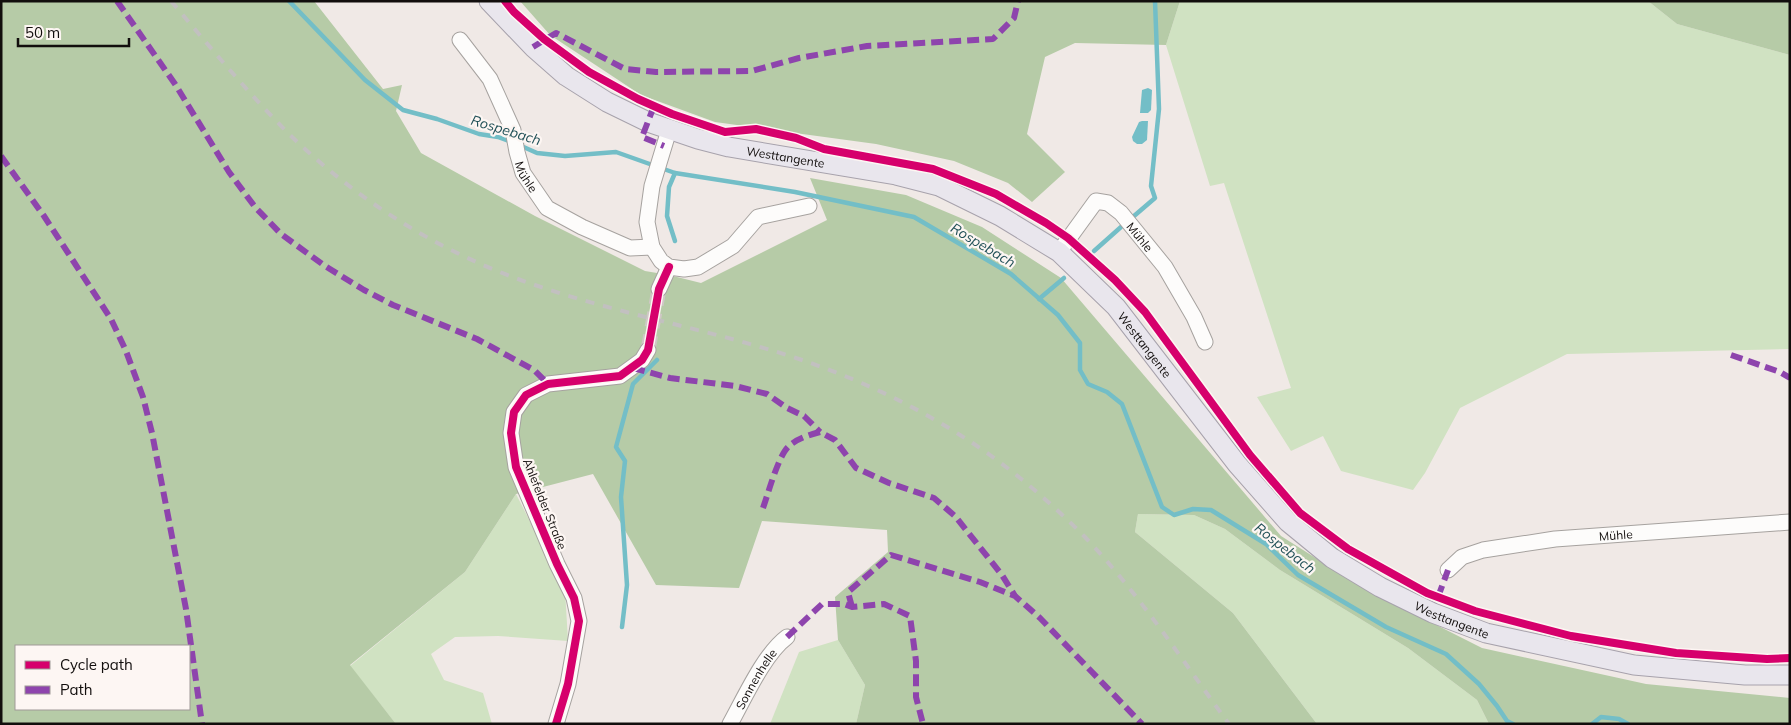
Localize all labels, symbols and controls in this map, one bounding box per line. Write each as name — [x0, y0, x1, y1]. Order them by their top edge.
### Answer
scale bar — [18, 15, 129, 47]
text: 50 m — [25, 23, 60, 42]
water label: Rospebach — [469, 111, 543, 149]
street label: Westtangente — [745, 143, 826, 170]
street label: Mühle — [512, 159, 541, 195]
water label: Rospebach — [947, 219, 1019, 271]
street label: Mühle — [1124, 219, 1157, 254]
street label: Westtangente — [1115, 309, 1175, 380]
street label: Ahlefelder Straße — [520, 456, 570, 552]
water label: Rospebach — [1251, 519, 1319, 577]
street label: Mühle — [1598, 526, 1633, 543]
street label: Westtangente — [1412, 598, 1491, 641]
legend — [15, 645, 190, 710]
street label: Sonnenhelle — [732, 645, 780, 712]
text: Cycle path — [60, 655, 133, 674]
text: Path — [60, 680, 92, 699]

